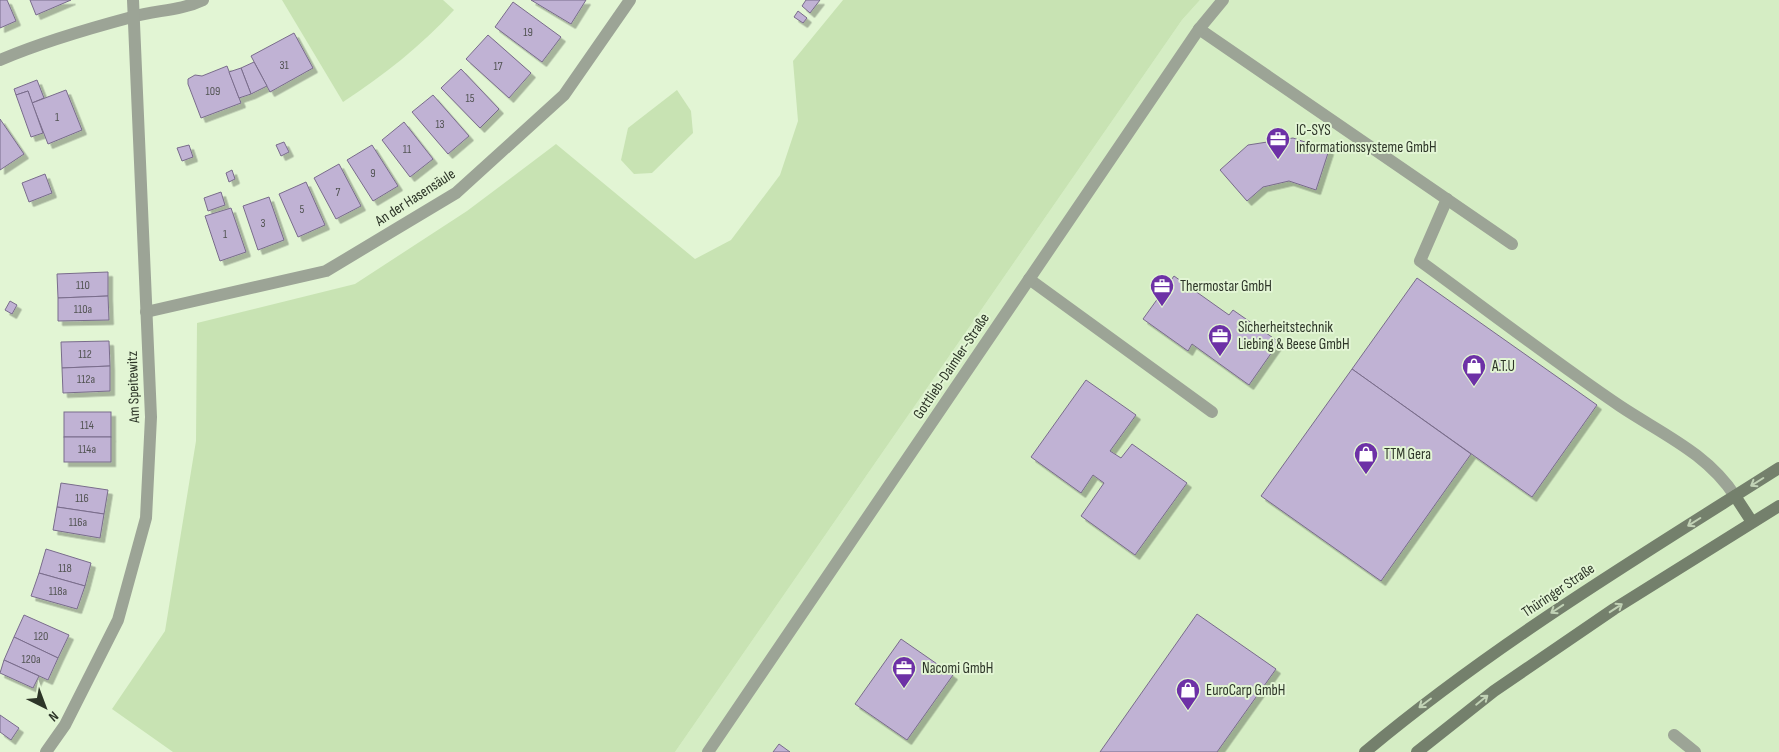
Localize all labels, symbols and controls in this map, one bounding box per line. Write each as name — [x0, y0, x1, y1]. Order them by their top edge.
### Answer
house number: 19 — [523, 25, 533, 40]
house number: 31 — [279, 58, 289, 73]
house number: 17 — [494, 59, 503, 74]
house number: 109 — [206, 84, 220, 99]
house number: 15 — [465, 91, 475, 106]
house number: 1 — [55, 110, 60, 125]
house number: 13 — [435, 117, 445, 132]
place label: IC-SYS Informationssysteme GmbH — [1296, 121, 1437, 157]
office icon: IC-SYS Informationssysteme GmbH — [1265, 126, 1291, 160]
house number: 11 — [403, 142, 412, 157]
street label: An der Hasensäule — [371, 164, 459, 231]
house number: 9 — [370, 166, 376, 181]
house number: 7 — [336, 185, 341, 200]
house number: 5 — [300, 202, 305, 217]
house number: 3 — [260, 216, 266, 231]
house number: 1 — [223, 227, 228, 242]
office icon: Thermostar GmbH — [1149, 273, 1175, 307]
place label: Thermostar GmbH — [1180, 277, 1272, 296]
house number: 110 — [76, 278, 90, 293]
house number: 110a — [74, 302, 93, 317]
street label: Gottlieb-Daimler-Straße — [909, 310, 994, 423]
place label: Sicherheitstechnik Liebing & Beese GmbH — [1238, 318, 1350, 354]
office icon: Sicherheitstechnik Liebing & Beese GmbH — [1207, 323, 1233, 357]
house number: 112 — [78, 347, 92, 362]
street label: Am Speitewitz — [123, 350, 144, 424]
shop icon: A.T.U — [1461, 353, 1487, 387]
place label: A.T.U — [1491, 357, 1515, 376]
house number: 112a — [77, 372, 95, 387]
house number: 114 — [80, 418, 94, 433]
shop icon: TTM Gera — [1353, 441, 1379, 475]
house number: 114a — [78, 442, 96, 457]
place label: TTM Gera — [1384, 445, 1431, 464]
one-way arrow — [1751, 477, 1765, 487]
house number: 116 — [75, 491, 89, 506]
house number: 116a — [69, 515, 88, 530]
one-way arrow — [1688, 517, 1702, 527]
street label: Thüringer Straße — [1518, 559, 1598, 622]
house number: 118 — [58, 561, 72, 576]
house number: 118a — [49, 584, 68, 599]
one-way arrow — [1609, 603, 1623, 613]
one-way arrow — [1551, 605, 1565, 615]
house number: 120 — [34, 629, 48, 644]
house number: 120a — [21, 652, 41, 667]
office icon: Nacomi GmbH — [891, 655, 917, 689]
place label: Nacomi GmbH — [922, 659, 993, 678]
shop icon: EuroCarp GmbH — [1175, 677, 1201, 711]
place label: EuroCarp GmbH — [1206, 681, 1285, 700]
north arrow — [20, 682, 70, 732]
one-way arrow — [1475, 694, 1488, 705]
one-way arrow — [1419, 698, 1432, 709]
text: N — [45, 707, 62, 725]

